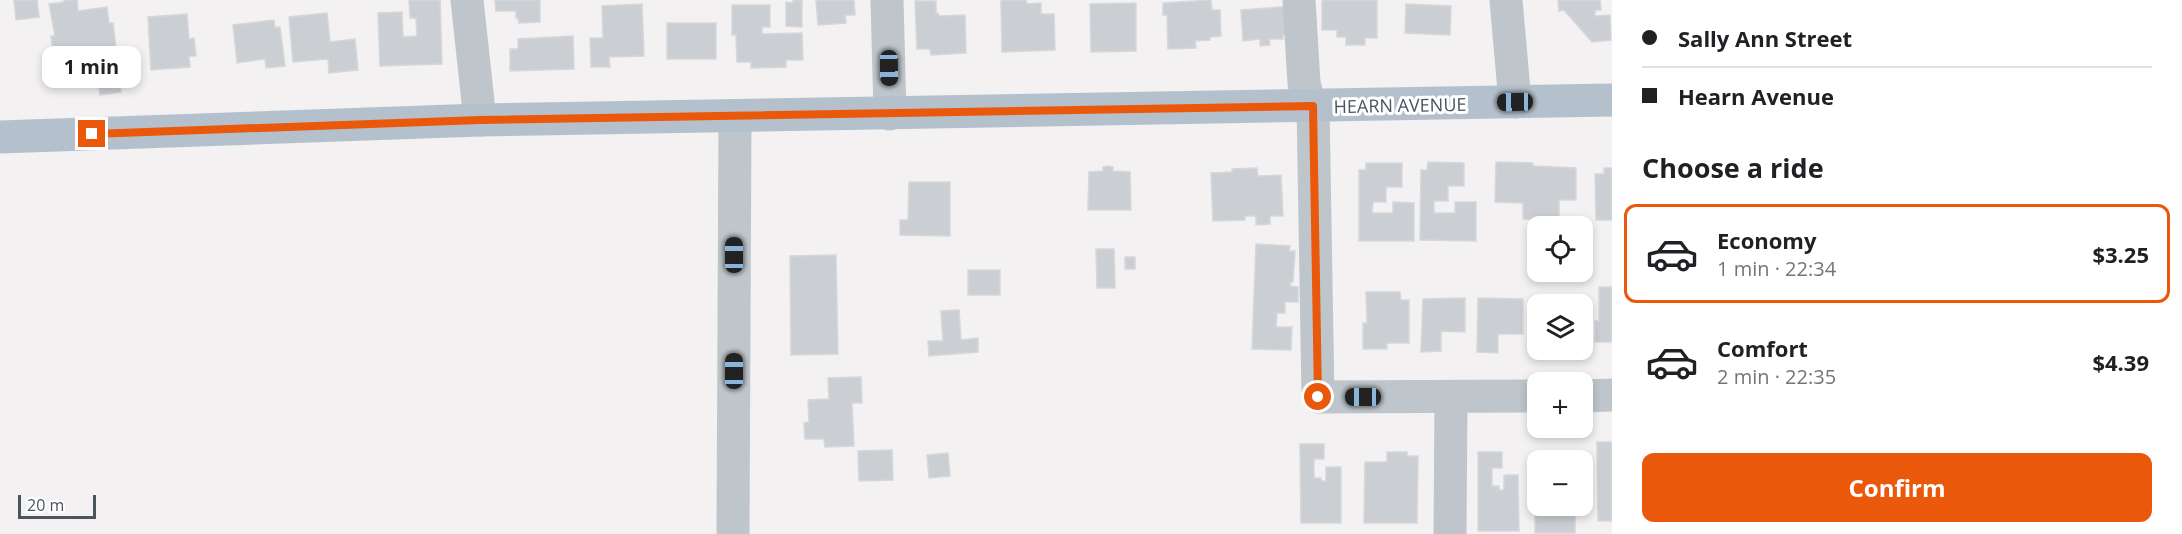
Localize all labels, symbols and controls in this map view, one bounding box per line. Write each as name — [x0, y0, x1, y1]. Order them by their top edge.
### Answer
text: Sally Ann Street — [1678, 23, 1852, 53]
callout: 1 min — [42, 47, 142, 89]
car — [880, 50, 898, 86]
text: 1 min — [64, 53, 119, 80]
text: Hearn Avenue — [1678, 81, 1834, 111]
street label: HEARN AVENUE — [1333, 92, 1467, 118]
car — [1497, 93, 1533, 111]
route end — [78, 120, 105, 147]
text: Choose a ride — [1642, 149, 1824, 186]
map controls — [1527, 216, 1593, 516]
button: locate — [1527, 216, 1593, 282]
text: Economy — [1717, 225, 1816, 255]
icon: car — [1645, 227, 1699, 281]
car — [725, 237, 743, 273]
text: $3.25 — [2092, 239, 2149, 269]
text: 1 min · 22:34 — [1717, 255, 1836, 282]
button: layers — [1527, 294, 1593, 360]
text: Comfort — [1717, 333, 1808, 363]
icon: car — [1645, 335, 1699, 389]
text: $4.39 — [2092, 347, 2149, 377]
car — [725, 353, 743, 389]
text: 2 min · 22:35 — [1717, 363, 1836, 390]
button: + — [1527, 372, 1593, 438]
route start — [1304, 383, 1331, 410]
car — [1345, 388, 1381, 406]
button: − — [1527, 450, 1593, 516]
button: Confirm — [1642, 453, 2152, 522]
scale bar — [18, 492, 96, 520]
text: 20 m — [27, 494, 64, 516]

